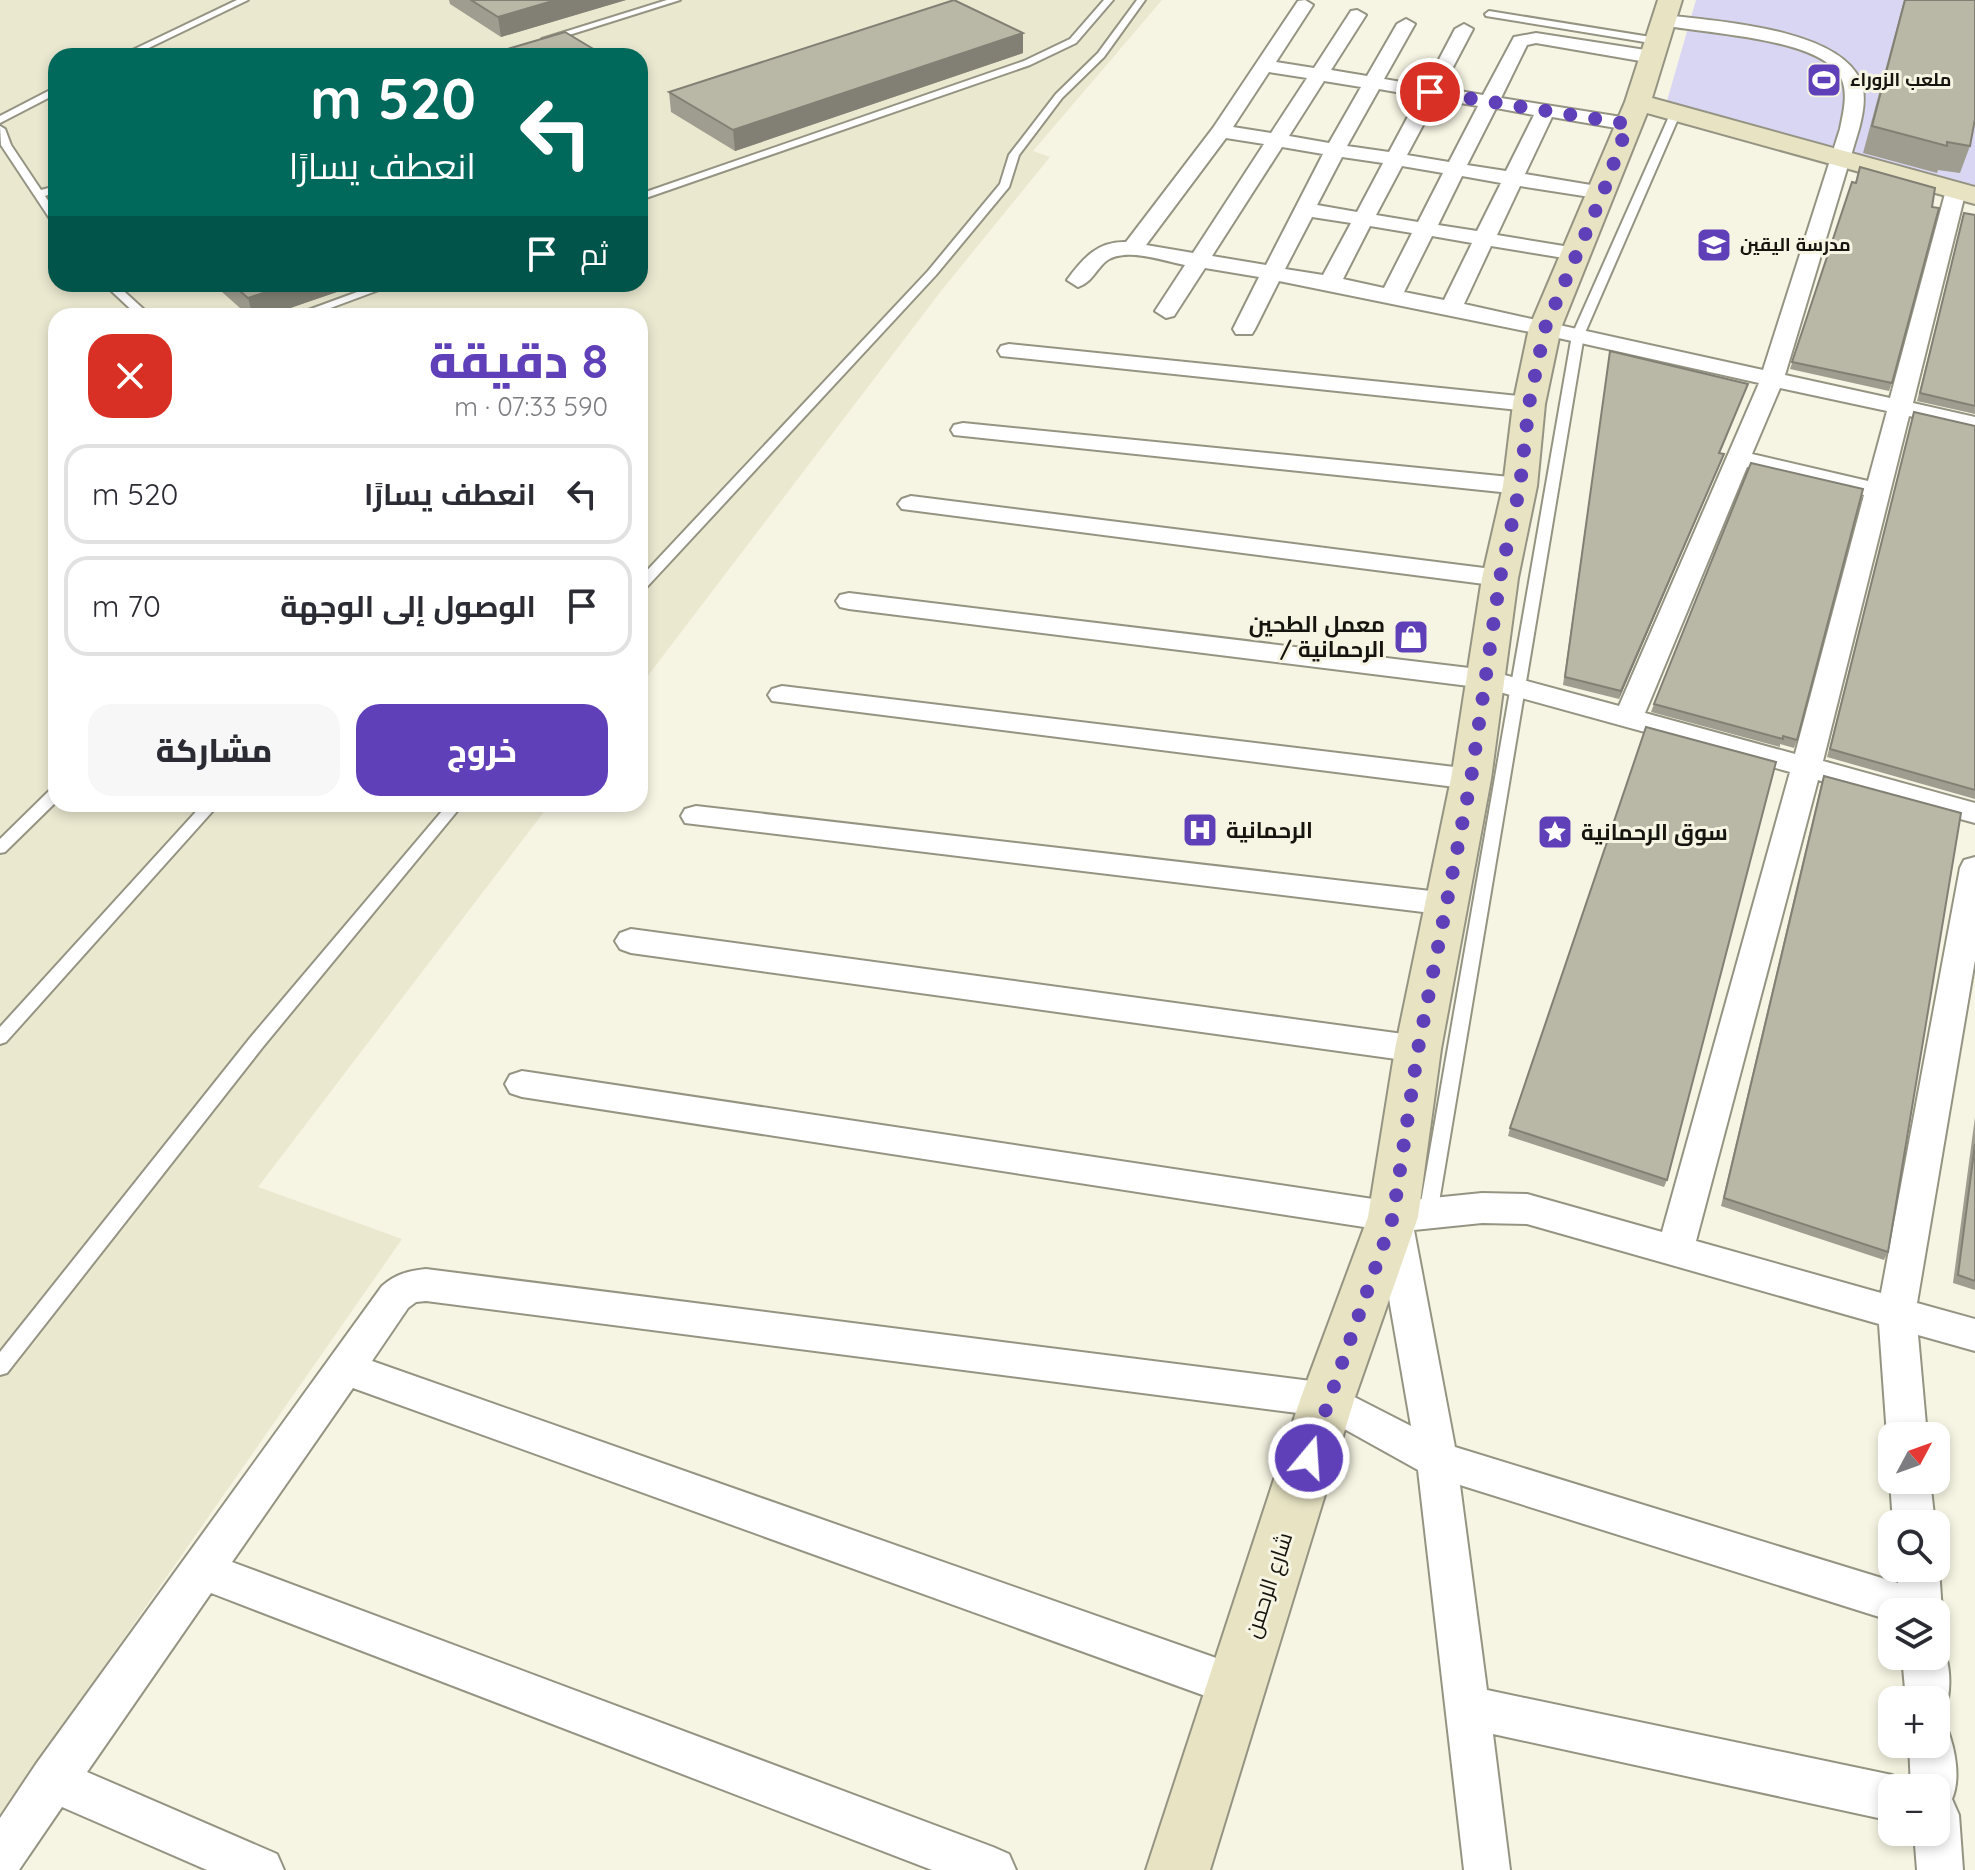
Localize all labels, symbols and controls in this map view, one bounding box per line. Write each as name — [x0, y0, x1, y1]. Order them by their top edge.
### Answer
pin — [1396, 58, 1464, 126]
sports icon: ملعب الزوراء — [1805, 61, 1843, 99]
text: 520 m — [310, 63, 476, 133]
place label: ملعب الزوراء — [1850, 68, 1951, 91]
icon: arrive — [1408, 70, 1452, 114]
icon: left — [504, 80, 608, 184]
text: انعطف يسارًا — [289, 143, 476, 188]
school or university icon: مدرسة اليقين — [1695, 226, 1733, 264]
icon: arrive — [520, 232, 564, 276]
place label: مدرسة اليقين — [1740, 233, 1851, 256]
text: ثم — [580, 235, 608, 273]
text: 8 دقيقة — [429, 330, 608, 390]
button: close — [88, 334, 172, 418]
text: 590 m · 07:33 — [454, 390, 608, 423]
icon: left — [560, 472, 604, 516]
text: 520 m — [92, 475, 178, 513]
text: انعطف يسارًا — [364, 475, 536, 513]
icon: arrive — [560, 584, 604, 628]
text: 70 m — [92, 587, 161, 625]
text: الوصول إلى الوجهة — [280, 587, 536, 625]
place label: معمل الطحين / الرحمانية — [1249, 610, 1385, 663]
shop icon: معمل الطحين / الرحمانية — [1392, 618, 1430, 656]
button: مشاركة — [88, 704, 340, 796]
button: خروج — [356, 704, 608, 796]
hospital icon: الرحمانية — [1181, 811, 1219, 849]
place icon: سوق الرحمانية — [1536, 813, 1574, 851]
place label: الرحمانية — [1226, 816, 1313, 844]
place label: سوق الرحمانية — [1581, 818, 1728, 846]
position arrow — [1267, 1416, 1351, 1500]
north arrow — [1878, 1422, 1950, 1494]
map controls — [1878, 1422, 1950, 1846]
button: search — [1878, 1510, 1950, 1582]
street label: شارع الرحمن — [1238, 1529, 1299, 1642]
button: layers — [1878, 1598, 1950, 1670]
button: + — [1878, 1686, 1950, 1758]
button: − — [1878, 1774, 1950, 1846]

